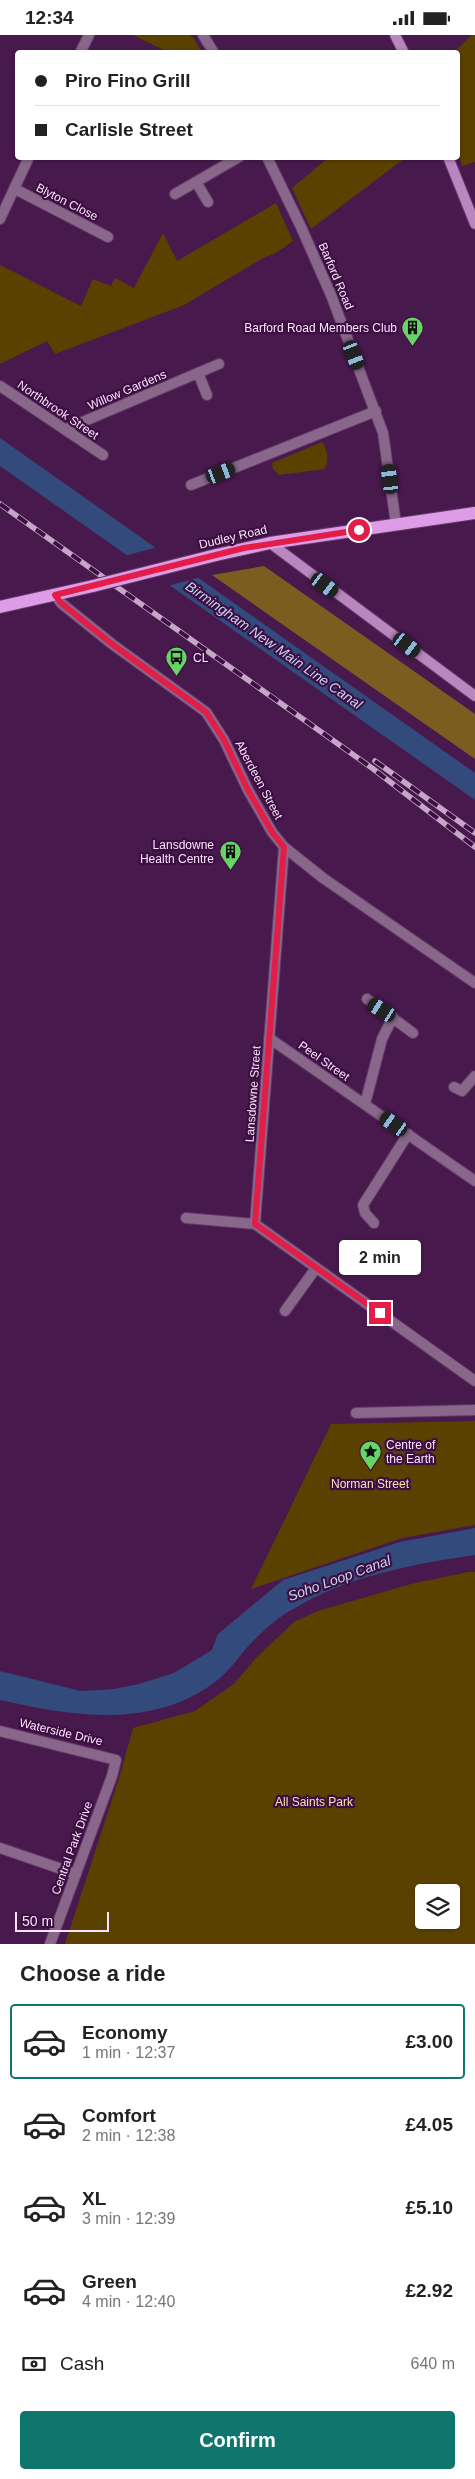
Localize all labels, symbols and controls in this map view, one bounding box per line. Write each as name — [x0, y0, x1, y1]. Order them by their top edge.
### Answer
text: 12:34 — [25, 7, 74, 28]
text: Piro Fino Grill — [65, 70, 191, 91]
text: Carlisle Street — [65, 119, 193, 140]
street label: Blyton Close — [34, 180, 100, 224]
street label: Barford Road — [316, 240, 356, 312]
building icon: Barford Road Members Club — [401, 316, 425, 347]
place label: Barford Road Members Club — [244, 321, 397, 335]
car — [341, 338, 366, 372]
street label: Willow Gardens — [86, 367, 168, 413]
street label: Northbrook Street — [15, 378, 102, 443]
car — [204, 461, 237, 485]
car — [380, 463, 399, 495]
route start — [348, 519, 370, 541]
street label: Dudley Road — [198, 522, 268, 552]
car — [308, 570, 341, 600]
water label: Birmingham New Main Line Canal — [183, 578, 366, 713]
car — [390, 630, 423, 660]
bus stop icon: CL — [165, 646, 189, 677]
place label: CL — [193, 651, 209, 665]
street label: Aberdeen Street — [232, 738, 286, 822]
place label: Lansdowne Health Centre — [140, 838, 214, 866]
building icon: Lansdowne Health Centre — [218, 840, 242, 871]
car — [365, 996, 398, 1024]
street label: Peel Street — [296, 1038, 353, 1084]
street label: Lansdowne Street — [243, 1045, 263, 1143]
car — [377, 1109, 410, 1139]
callout: 2 min — [339, 1241, 421, 1275]
text: 2 min — [359, 1249, 401, 1266]
route end — [369, 1302, 391, 1324]
place label: Centre of the Earth — [386, 1438, 436, 1466]
place icon: Centre of the Earth — [358, 1440, 382, 1471]
park label: Norman Street — [331, 1477, 410, 1491]
water label: Soho Loop Canal — [285, 1552, 393, 1604]
street label: Waterside Drive — [18, 1716, 104, 1748]
park label: All Saints Park — [275, 1795, 354, 1809]
street label: Central Park Drive — [49, 1799, 95, 1896]
map controls — [415, 1884, 460, 1929]
button: layers — [415, 1884, 460, 1929]
scale bar — [15, 1909, 109, 1932]
text: 50 m — [22, 1913, 53, 1929]
text: Choose a ride — [20, 1961, 165, 1986]
icon: car — [22, 2019, 67, 2064]
text: Economy — [82, 2022, 168, 2043]
text: £3.00 — [405, 2031, 453, 2052]
text: 1 min · 12:37 — [82, 2044, 175, 2061]
icon: car — [22, 2102, 67, 2147]
text: Comfort — [82, 2105, 156, 2126]
text: £4.05 — [405, 2114, 453, 2135]
text: 2 min · 12:38 — [82, 2127, 175, 2144]
icon: car — [22, 2185, 67, 2230]
text: XL — [82, 2188, 106, 2209]
text: £5.10 — [405, 2197, 453, 2218]
text: 3 min · 12:39 — [82, 2210, 175, 2227]
icon: car — [22, 2268, 67, 2313]
text: Green — [82, 2271, 137, 2292]
text: £2.92 — [405, 2280, 453, 2301]
text: 4 min · 12:40 — [82, 2293, 175, 2310]
icon: cash — [20, 2350, 48, 2378]
text: Cash — [60, 2353, 104, 2374]
text: 640 m — [411, 2355, 455, 2372]
button: Confirm — [20, 2411, 455, 2469]

